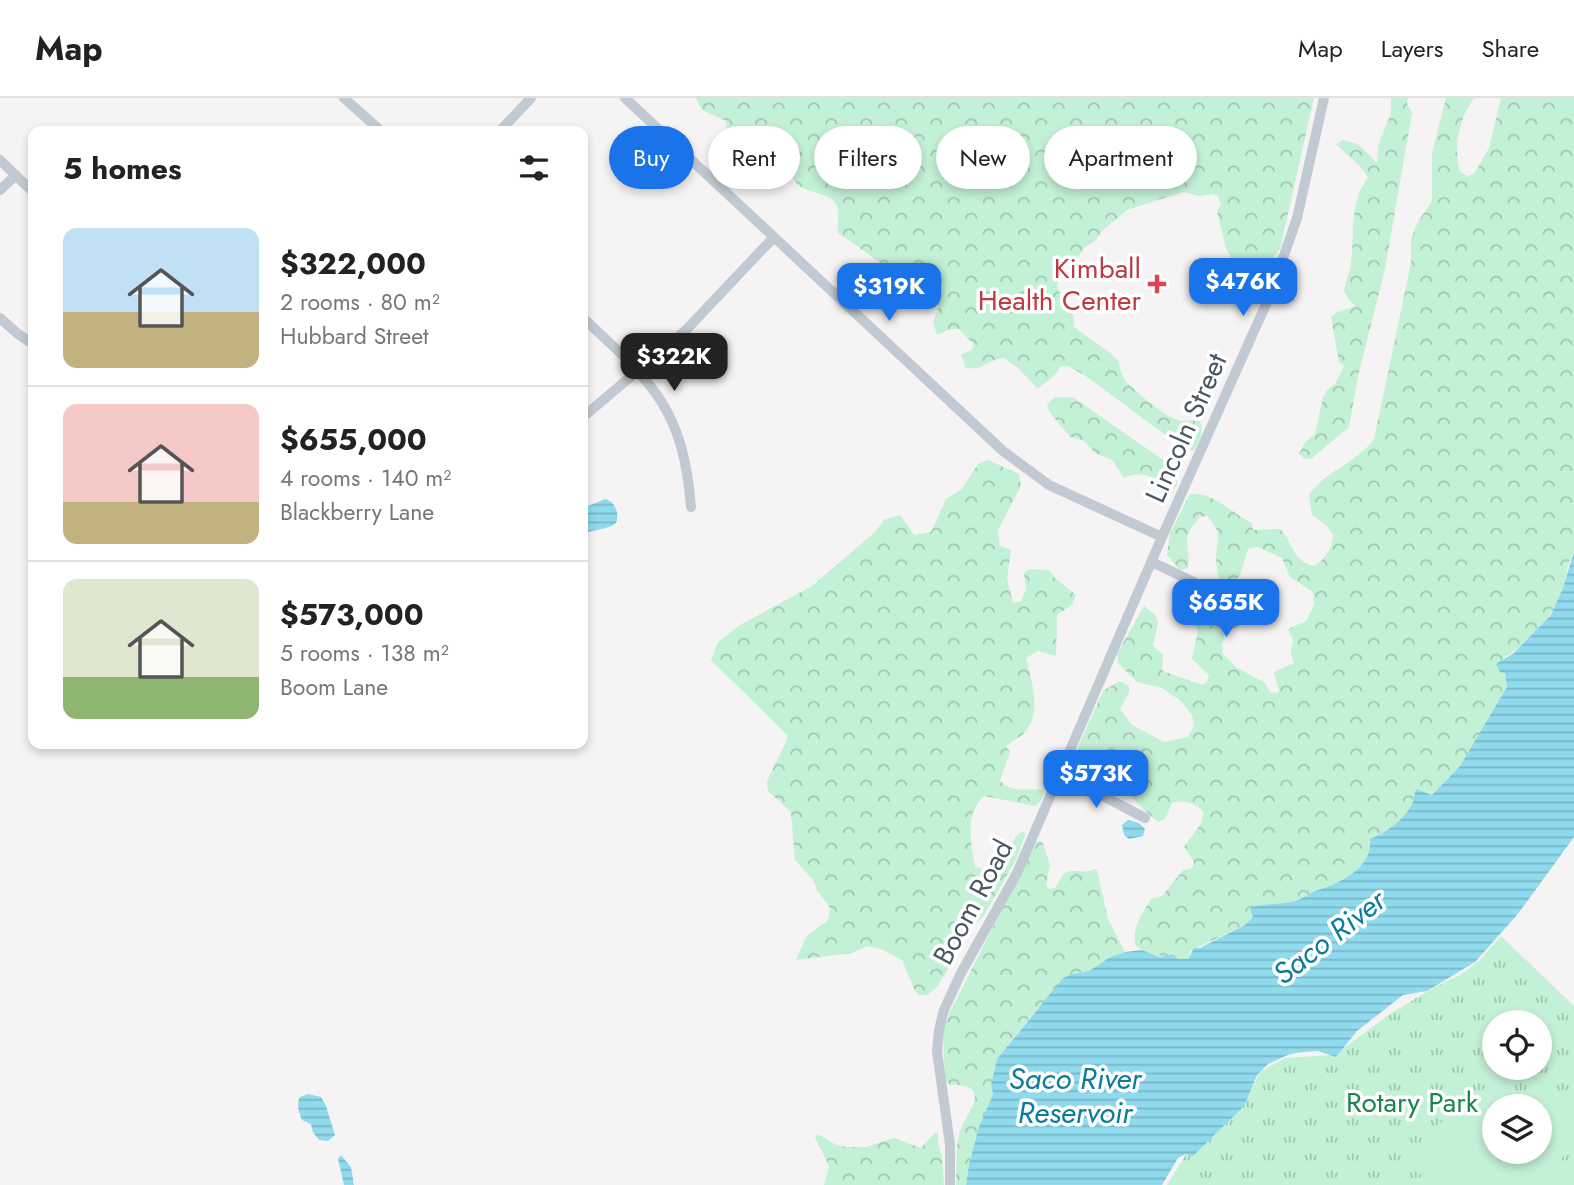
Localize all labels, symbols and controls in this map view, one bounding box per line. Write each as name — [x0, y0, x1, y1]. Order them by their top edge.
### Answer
text: Map — [35, 25, 103, 72]
text: Map — [1298, 31, 1343, 66]
text: Layers — [1381, 31, 1443, 66]
text: Share — [1481, 31, 1539, 66]
chip: Buy — [609, 126, 694, 189]
chip: Rent — [708, 126, 800, 189]
chip: Filters — [814, 126, 922, 189]
chip: New — [936, 126, 1030, 189]
chip: Apartment — [1044, 126, 1197, 189]
text: 5 homes — [63, 147, 182, 190]
icon: filters — [515, 149, 553, 187]
text: $322,000 — [280, 242, 426, 285]
place label: Kimball Health Center — [978, 248, 1141, 321]
icon: home — [119, 256, 203, 340]
pin: $476K — [1194, 258, 1292, 318]
pin: $319K — [840, 264, 938, 323]
text: $476K — [1205, 264, 1281, 298]
text: $319K — [853, 269, 925, 303]
marker: Kimball Health Center — [1147, 274, 1167, 294]
text: 2 rooms · 80 m² — [280, 285, 440, 319]
text: Hubbard Street — [280, 319, 429, 353]
pin: $322K — [625, 334, 723, 393]
text: $322K — [637, 339, 711, 373]
street label: Lincoln Street — [1135, 347, 1237, 509]
text: $655,000 — [280, 418, 427, 461]
icon: home — [119, 432, 203, 516]
text: 4 rooms · 140 m² — [280, 461, 451, 495]
text: Blackberry Lane — [280, 495, 434, 529]
pin: $655K — [1177, 580, 1275, 639]
text: $655K — [1188, 585, 1264, 619]
text: $573,000 — [280, 593, 424, 636]
icon: home — [119, 607, 203, 691]
text: 5 rooms · 138 m² — [280, 636, 449, 670]
text: Boom Lane — [280, 670, 388, 704]
pin: $573K — [1047, 750, 1145, 810]
text: $573K — [1059, 756, 1133, 790]
street label: Boom Road — [923, 832, 1023, 972]
water label: Saco River — [1264, 878, 1396, 995]
map controls — [1482, 1010, 1552, 1164]
button: locate — [1482, 1010, 1552, 1080]
water label: Saco River Reservoir — [1009, 1057, 1143, 1134]
park label: Rotary Park — [1346, 1082, 1479, 1123]
button: layers — [1482, 1094, 1552, 1164]

